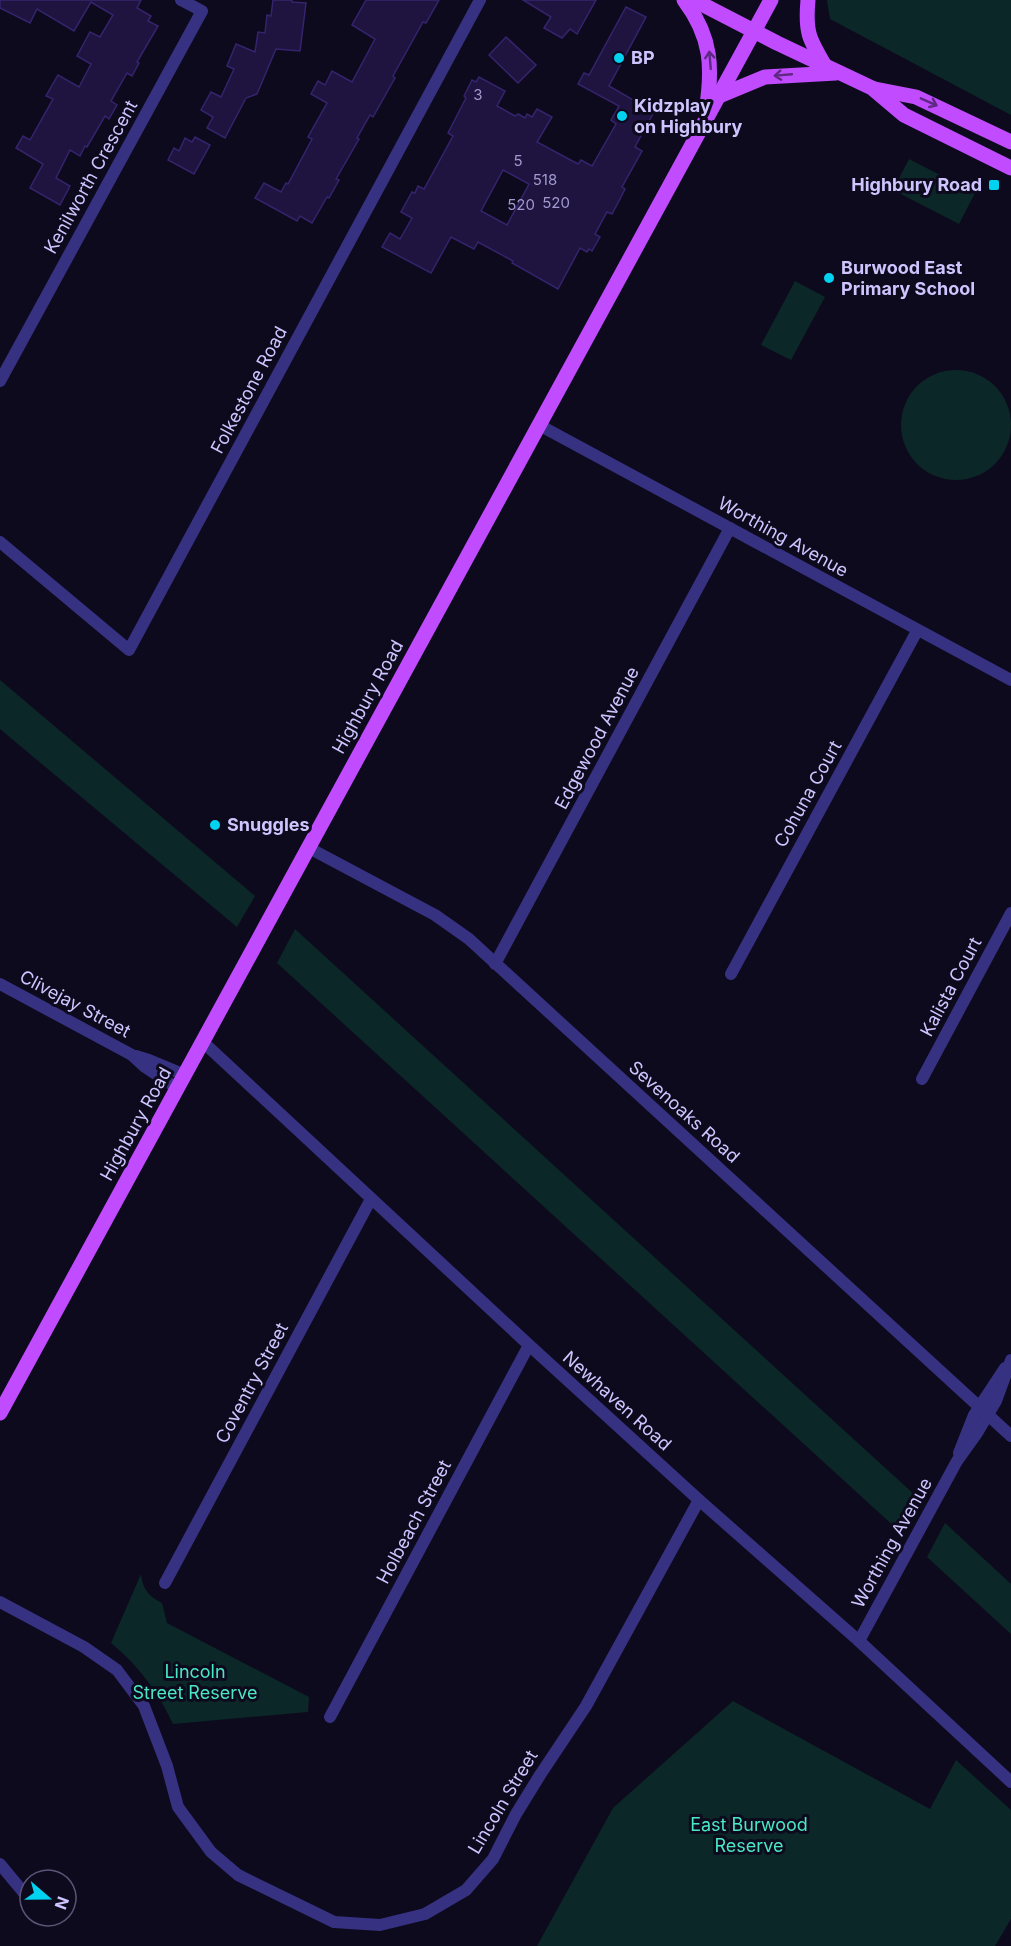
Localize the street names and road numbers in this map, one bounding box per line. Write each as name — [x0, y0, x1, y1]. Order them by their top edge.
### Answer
street label: Kenilworth Crescent — [40, 96, 141, 257]
street label: Folkestone Road — [206, 323, 291, 457]
street label: Worthing Avenue — [715, 492, 852, 581]
street label: Highbury Road — [328, 636, 407, 757]
street label: Edgewood Avenue — [550, 663, 643, 813]
street label: Cohuna Court — [770, 737, 846, 851]
street label: Kalista Court — [916, 934, 985, 1040]
street label: Clivejay Street — [16, 966, 134, 1042]
street label: Sevenoaks Road — [625, 1056, 744, 1167]
street label: Highbury Road — [96, 1063, 175, 1184]
street label: Coventry Street — [211, 1319, 292, 1447]
street label: Newhaven Road — [559, 1347, 676, 1455]
street label: Holbeach Street — [372, 1456, 455, 1587]
street label: Worthing Avenue — [847, 1474, 936, 1611]
street label: Lincoln Street — [463, 1746, 542, 1857]

